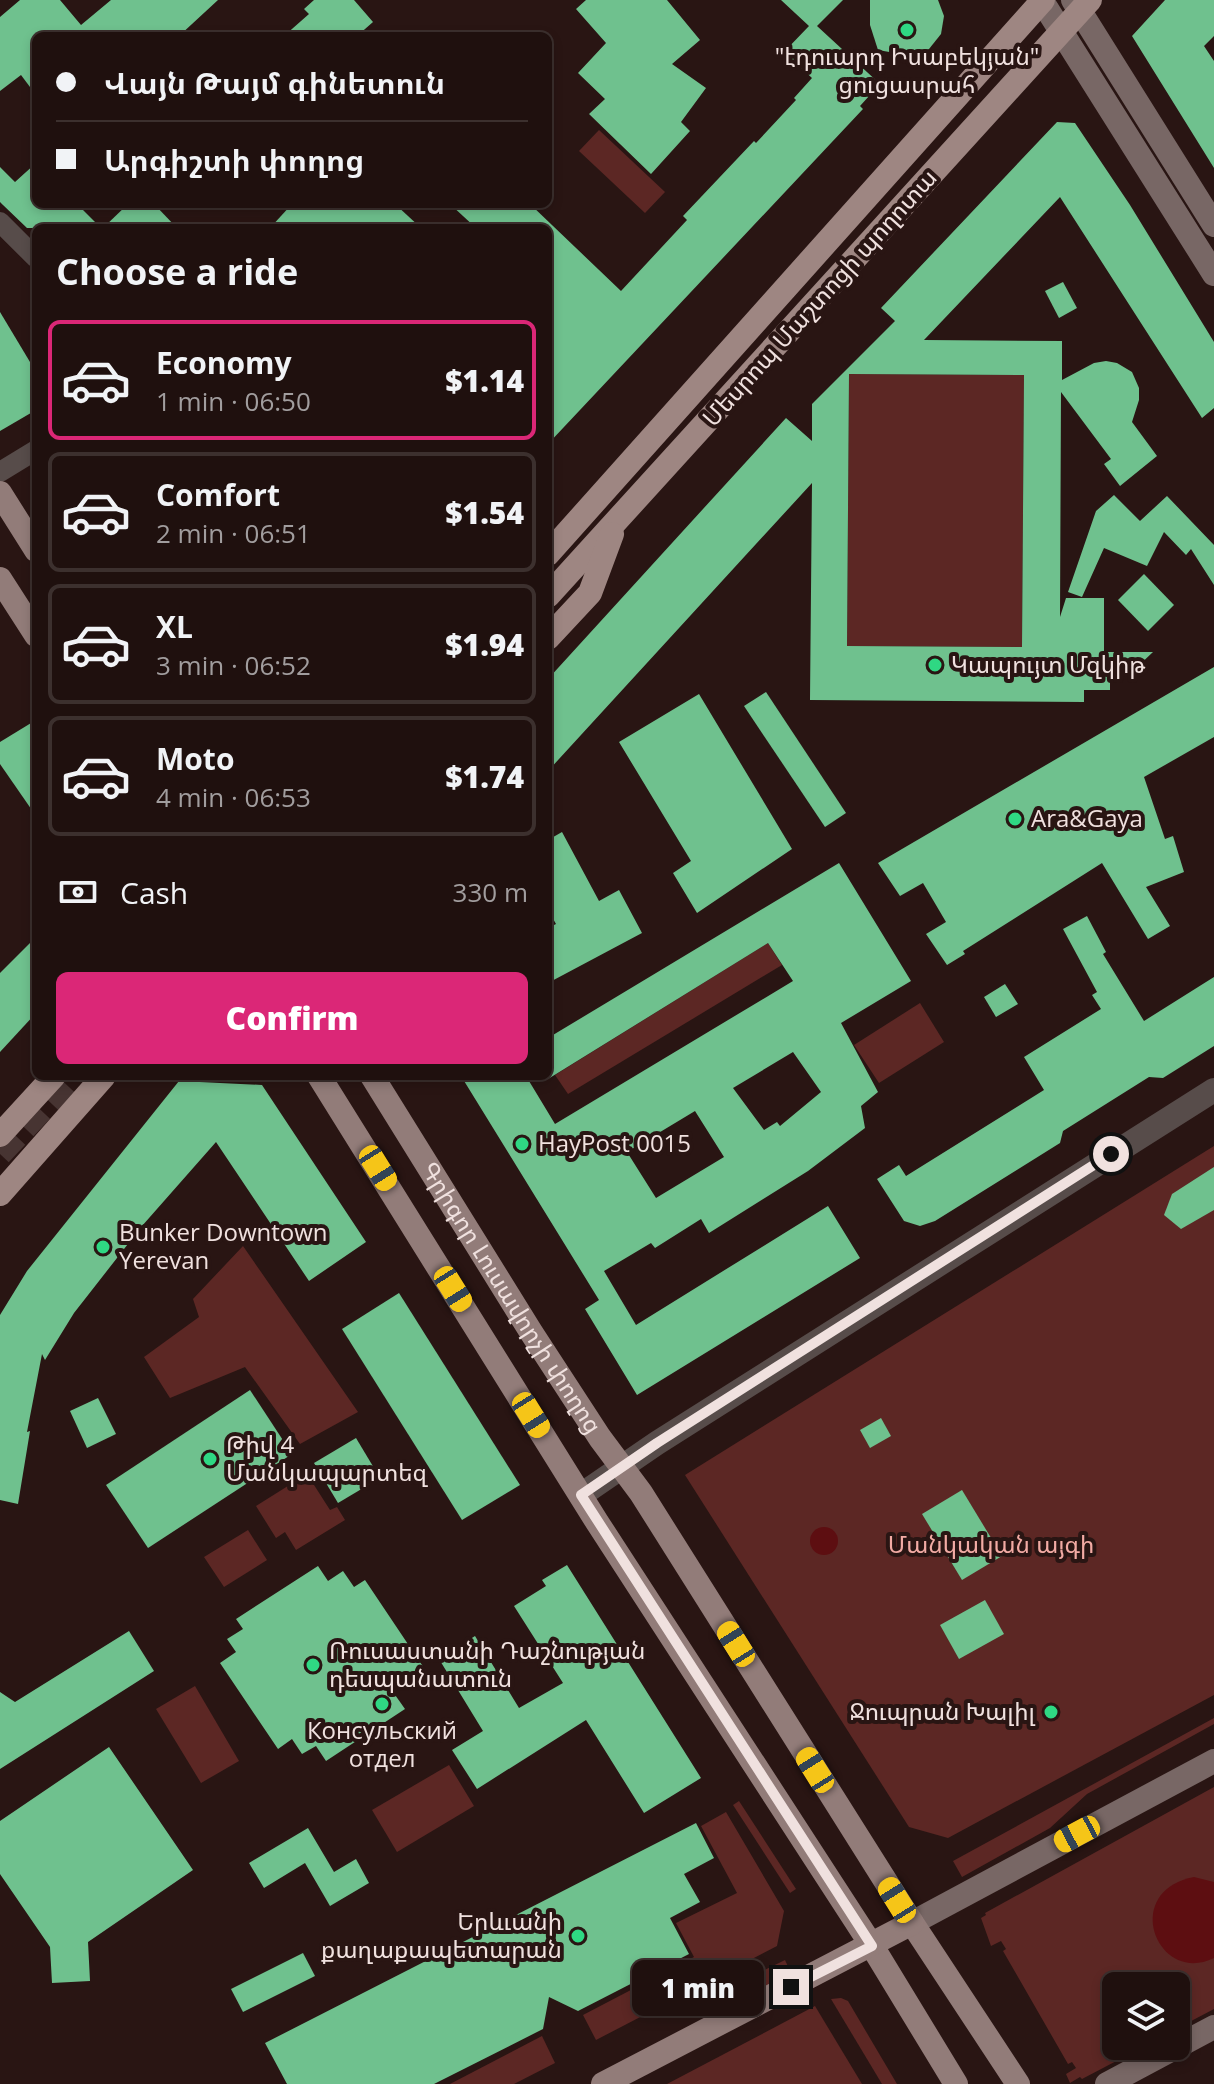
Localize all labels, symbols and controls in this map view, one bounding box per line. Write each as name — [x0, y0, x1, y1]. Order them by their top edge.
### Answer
marker: "էդուարդ Իսաբեկյան" ցուցասրահ — [898, 21, 916, 39]
place label: "էդուարդ Իսաբեկյան" ցուցասրահ — [775, 39, 1039, 100]
text: Վայն Թայմ գինետուն — [104, 62, 445, 103]
text: Արգիշտի փողոց — [104, 139, 364, 180]
street label: Մեսրոպ Մաշտոցի պողոտա — [694, 161, 944, 433]
text: Choose a ride — [56, 247, 298, 296]
text: Economy — [156, 342, 292, 383]
icon: car — [60, 344, 132, 416]
text: $1.14 — [445, 360, 524, 401]
text: 1 min · 06:50 — [156, 383, 311, 419]
text: Comfort — [156, 474, 280, 515]
icon: car — [60, 476, 132, 548]
text: $1.54 — [445, 492, 524, 533]
text: 2 min · 06:51 — [156, 515, 311, 551]
text: XL — [156, 606, 193, 647]
icon: car — [60, 608, 132, 680]
text: $1.94 — [445, 624, 524, 665]
text: 3 min · 06:52 — [156, 647, 311, 683]
place label: Կապույտ Մզկիթ — [951, 647, 1146, 680]
marker: Կապույտ Մզկիթ — [926, 656, 944, 674]
text: Moto — [156, 738, 234, 779]
icon: car — [60, 740, 132, 812]
text: $1.74 — [445, 756, 524, 797]
text: 4 min · 06:53 — [156, 779, 311, 815]
place label: Ara&Gaya — [1031, 801, 1143, 834]
marker: Ara&Gaya — [1006, 810, 1024, 828]
icon: cash — [56, 870, 100, 914]
text: Cash — [120, 872, 188, 913]
text: 330 m — [453, 874, 528, 910]
button: Confirm — [56, 972, 528, 1064]
place label: HayPost 0015 — [538, 1126, 691, 1159]
marker: HayPost 0015 — [513, 1135, 531, 1153]
route start — [1093, 1136, 1129, 1172]
car — [355, 1141, 401, 1195]
street label: Գրիգոր Լուսավորչի փողոց — [414, 1155, 611, 1439]
place label: Bunker Downtown Yerevan — [119, 1215, 328, 1276]
marker: Bunker Downtown Yerevan — [94, 1238, 112, 1256]
car — [430, 1262, 476, 1316]
car — [508, 1388, 554, 1442]
place label: Թիվ 4 Մանկապարտեզ — [226, 1427, 429, 1488]
marker: Թիվ 4 Մանկապարտեզ — [201, 1450, 219, 1468]
park label: Մանկական այգի — [888, 1527, 1094, 1560]
car — [713, 1617, 759, 1671]
place label: Ռուսաստանի Դաշնության դեսպանատուն — [329, 1633, 645, 1694]
marker: Ռուսաստանի Դաշնության դեսպանատուն — [304, 1656, 322, 1674]
place label: Ջուպրան Խալիլ — [849, 1694, 1036, 1727]
marker: Консульский отдел — [373, 1695, 391, 1713]
marker: Ջուպրան Խալիլ — [1042, 1703, 1060, 1721]
place label: Консульский отдел — [307, 1713, 457, 1774]
car — [792, 1743, 838, 1797]
car — [1050, 1812, 1104, 1856]
car — [874, 1873, 920, 1927]
place label: Երևւանի քաղաքապետարան — [321, 1904, 562, 1965]
marker: Երևւանի քաղաքապետարան — [569, 1927, 587, 1945]
callout: 1 min — [631, 1959, 763, 2015]
route end — [773, 1969, 809, 2005]
text: 1 min — [661, 1970, 735, 2006]
map controls — [1102, 1972, 1190, 2060]
button: layers — [1102, 1972, 1190, 2060]

